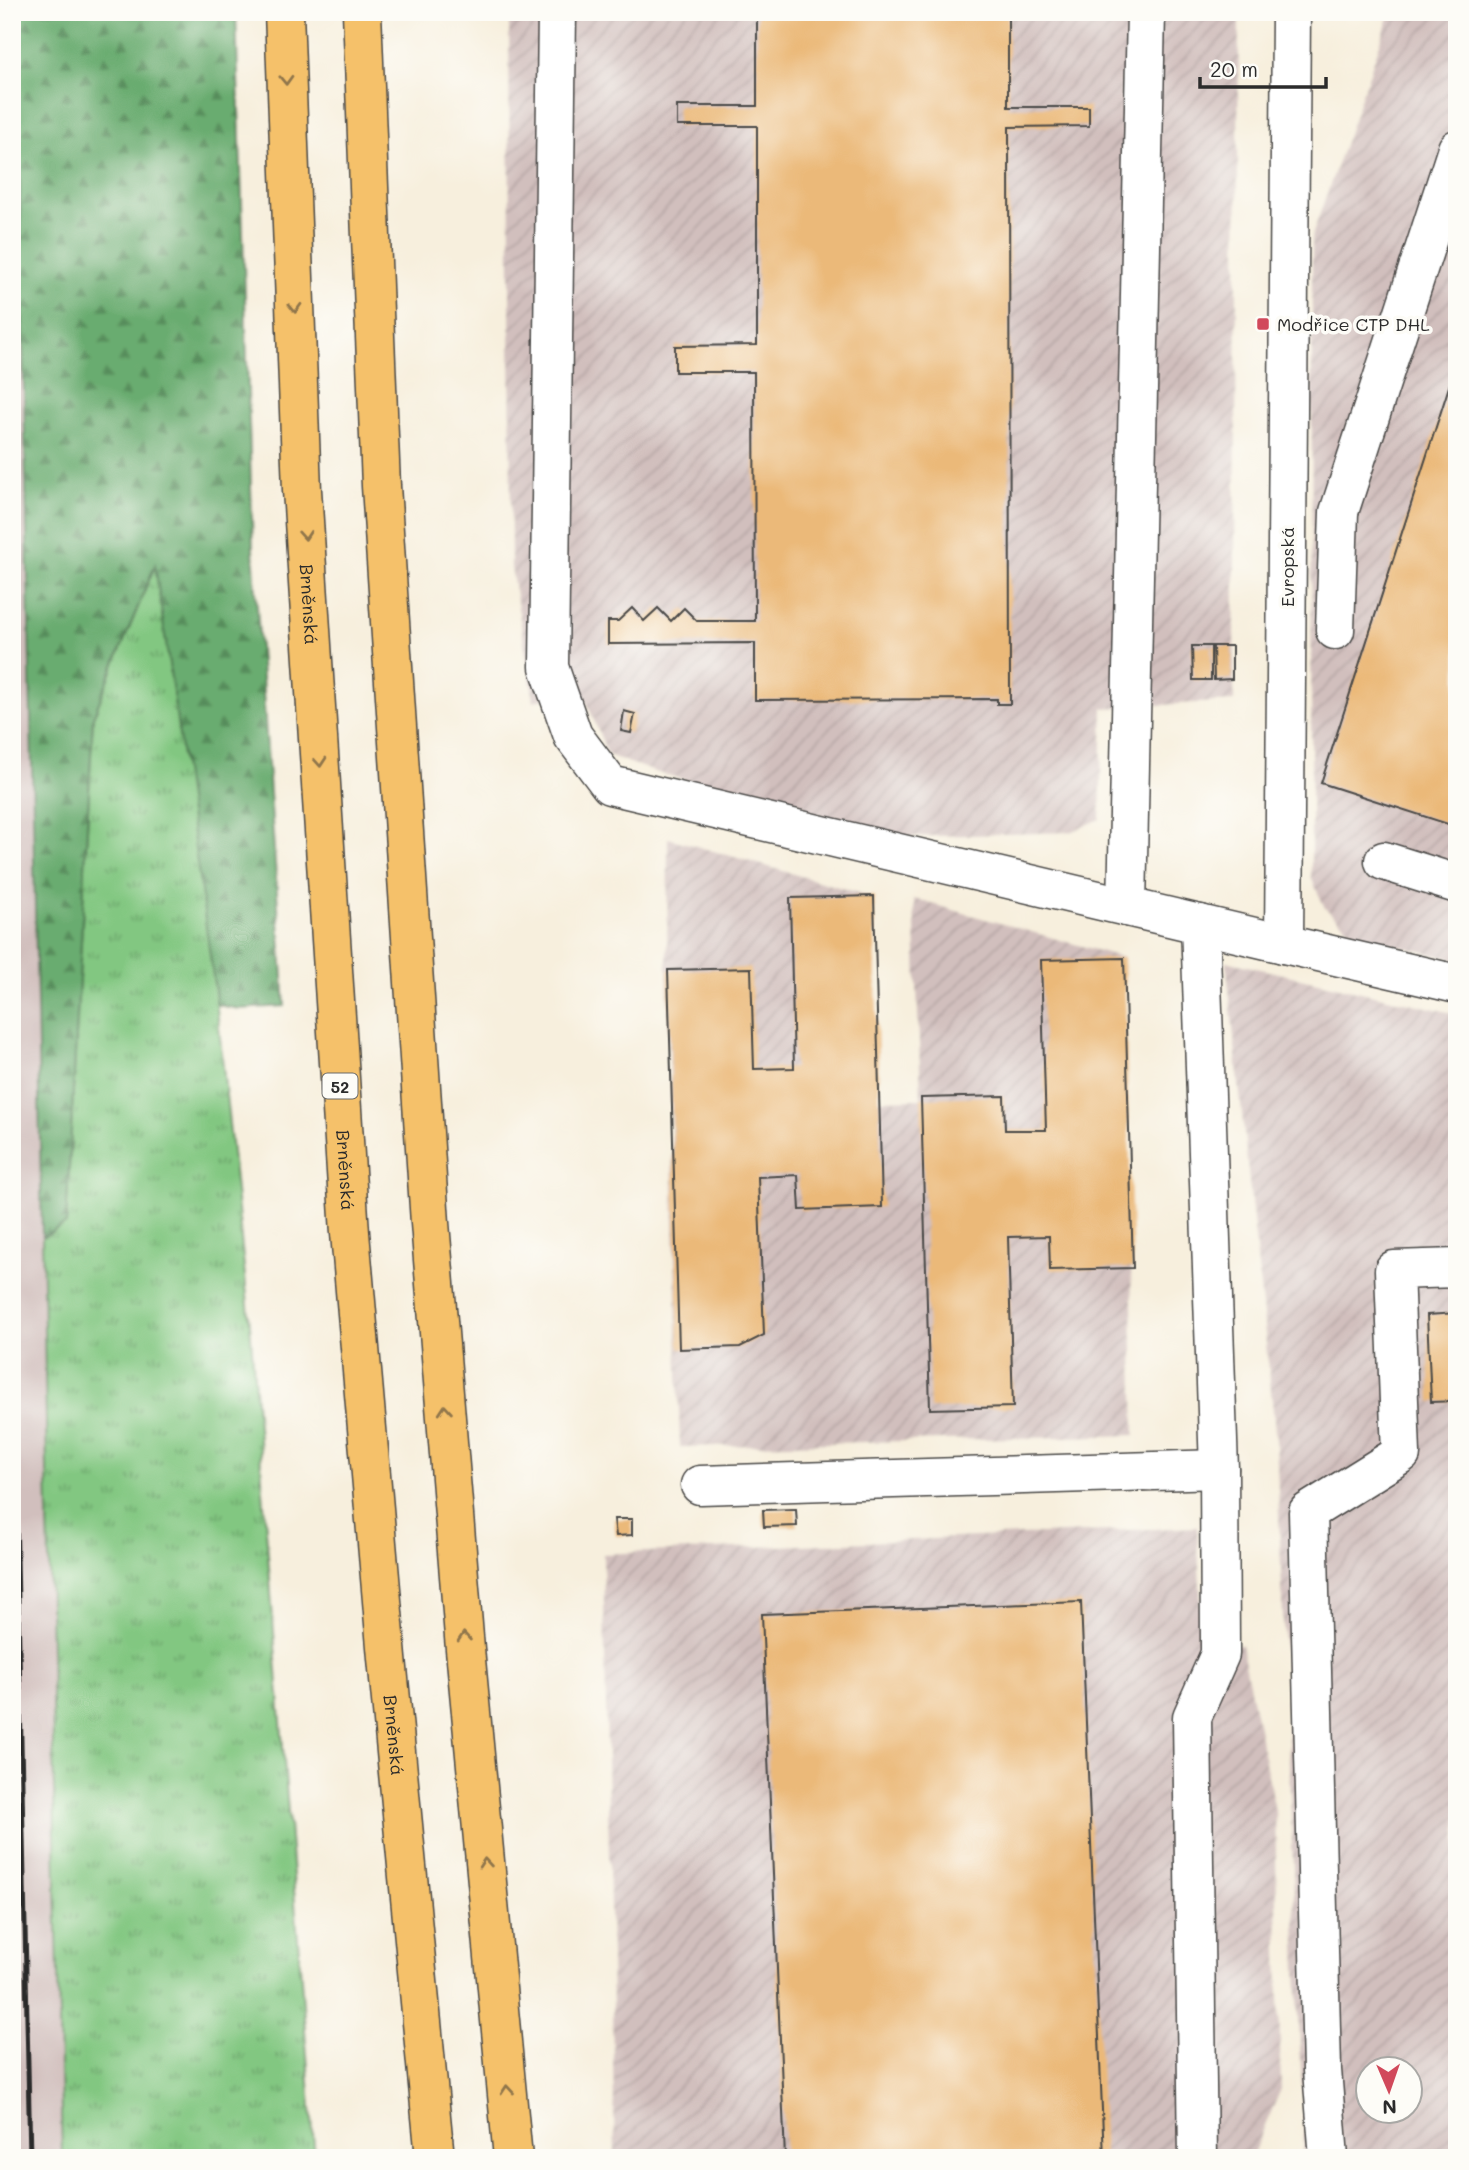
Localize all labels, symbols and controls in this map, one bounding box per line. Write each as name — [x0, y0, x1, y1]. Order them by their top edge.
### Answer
scale bar — [1200, 46, 1326, 90]
text: 20 m — [1210, 55, 1258, 82]
one-way arrow — [279, 75, 294, 86]
one-way arrow — [287, 303, 302, 314]
place label: Modřice CTP DHL — [1277, 312, 1430, 336]
marker: Modřice CTP DHL — [1255, 316, 1271, 332]
street label: Evropská — [1275, 527, 1299, 607]
one-way arrow — [297, 530, 312, 541]
street label: Brněnská — [295, 563, 324, 646]
one-way arrow — [312, 757, 327, 768]
road number: 52 — [322, 1074, 358, 1098]
street label: Brněnská — [331, 1129, 361, 1211]
one-way arrow — [438, 1404, 453, 1415]
one-way arrow — [457, 1631, 472, 1642]
street label: Brněnská — [379, 1694, 410, 1777]
one-way arrow — [478, 1858, 493, 1869]
north arrow — [1354, 2054, 1424, 2124]
one-way arrow — [500, 2084, 515, 2095]
text: N — [1382, 2095, 1397, 2120]

